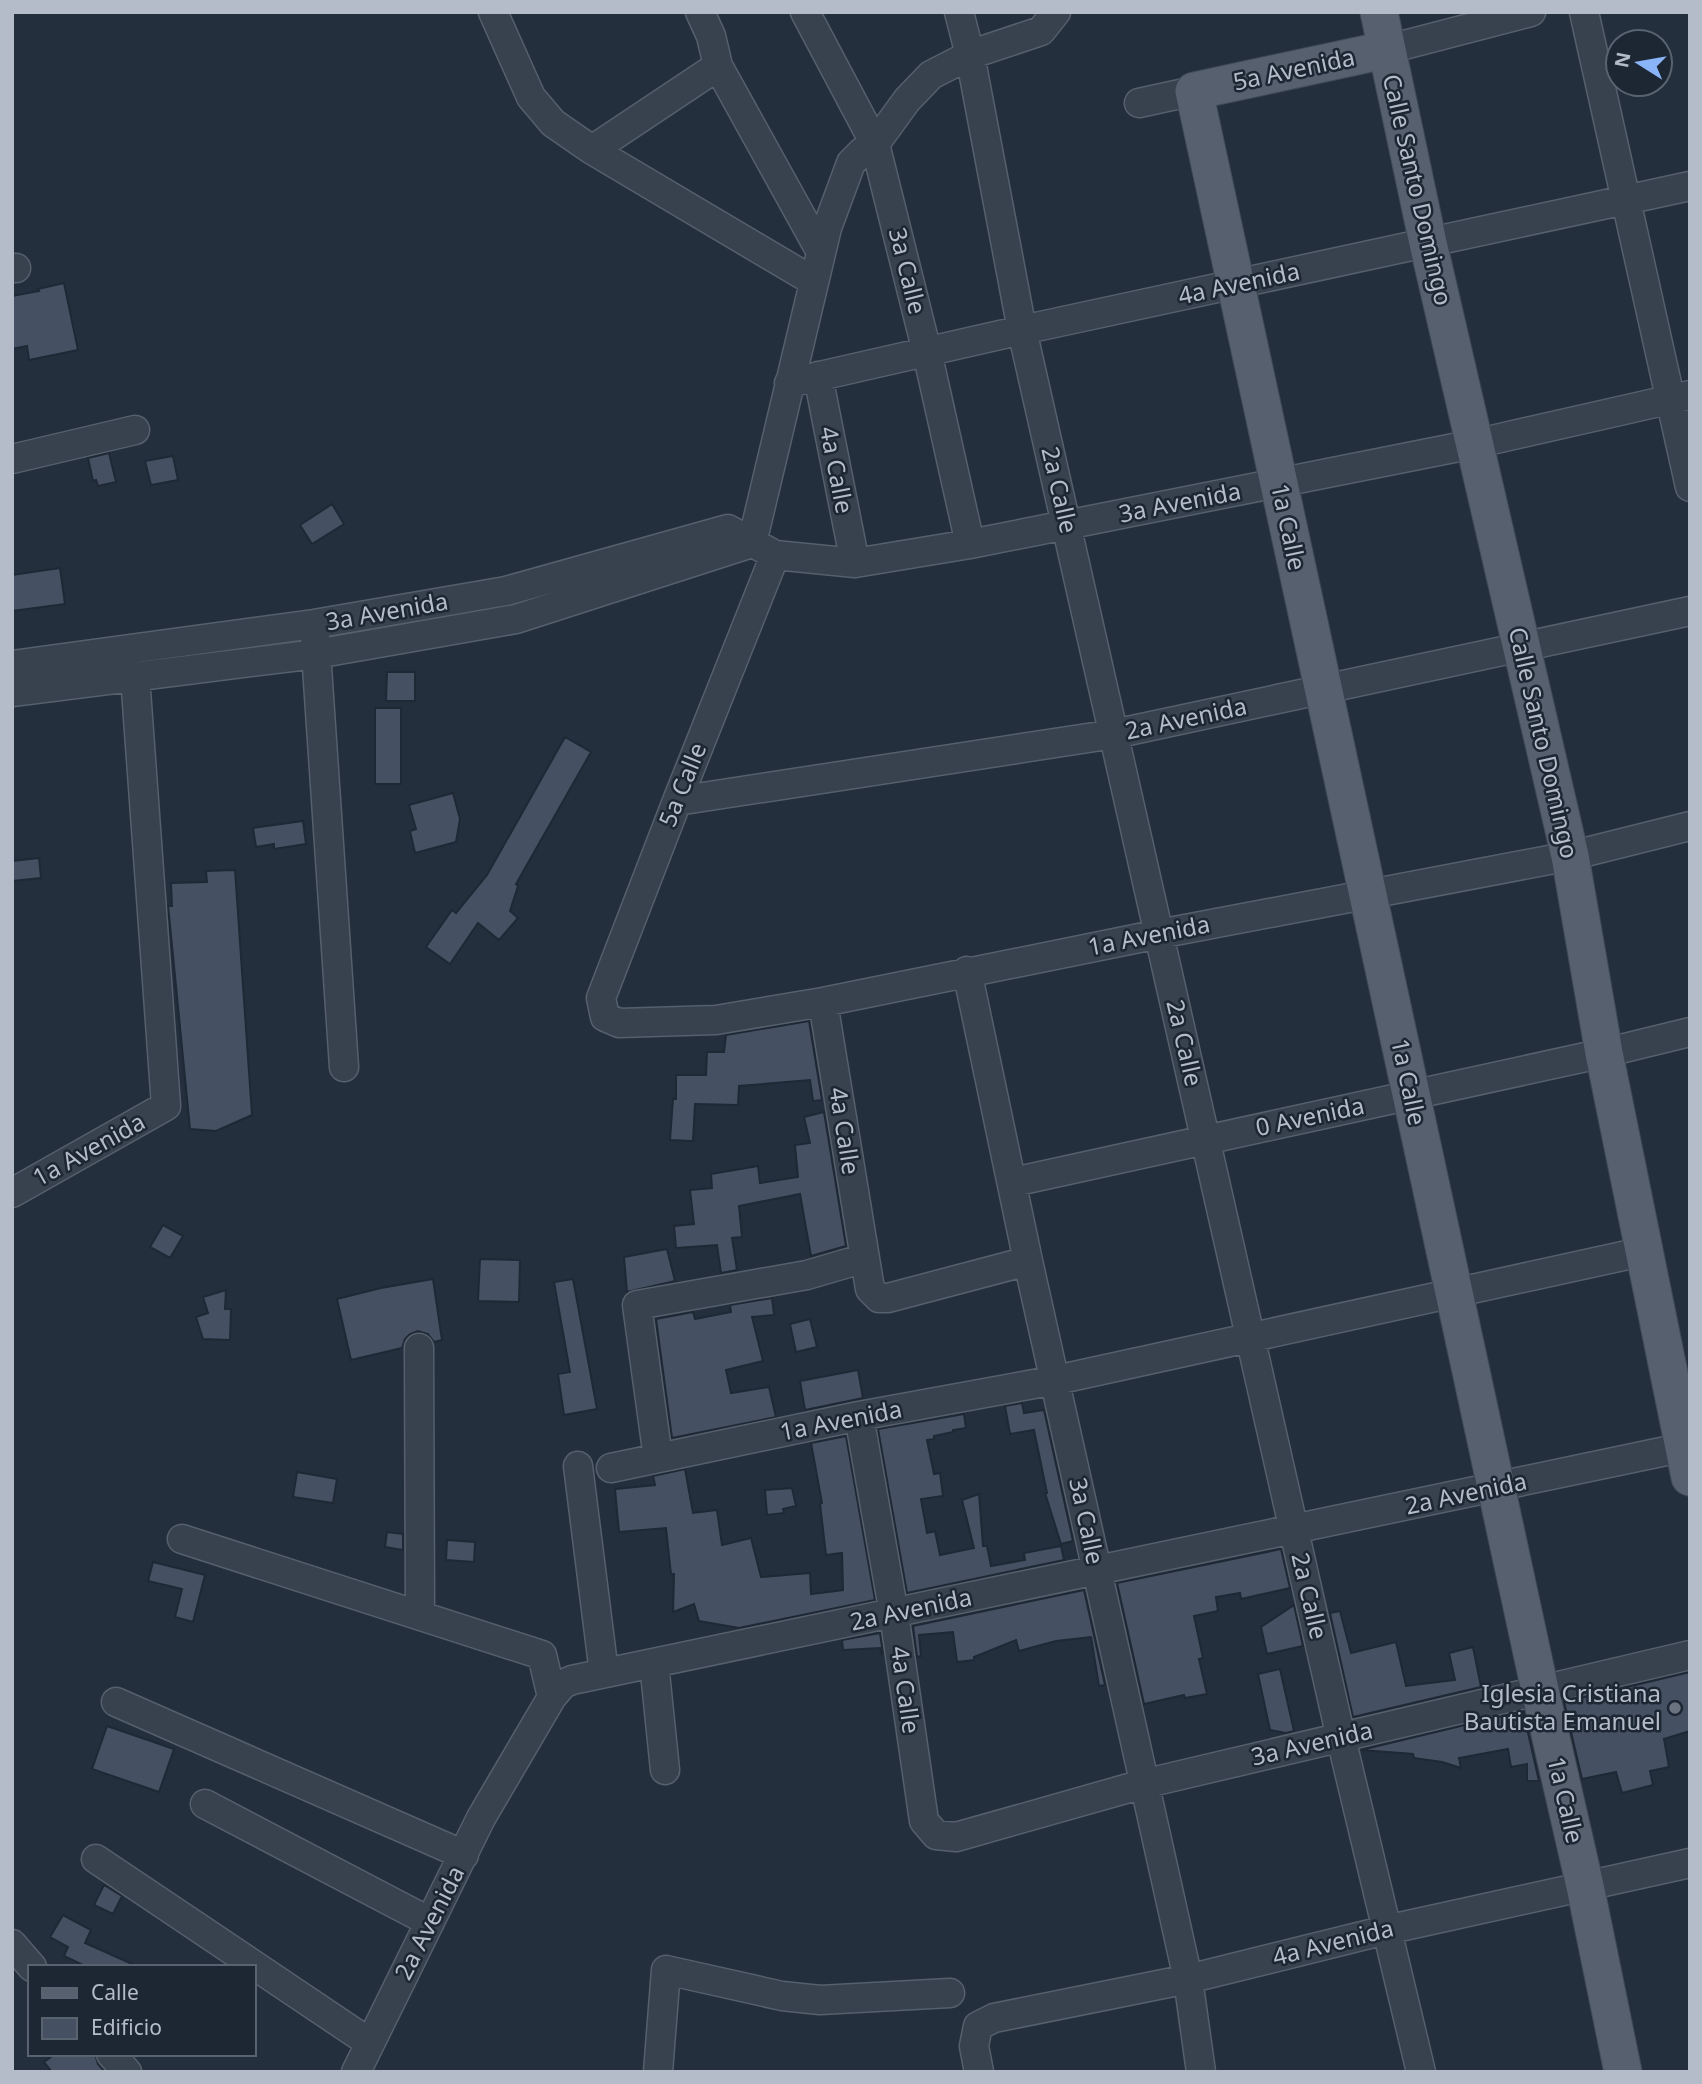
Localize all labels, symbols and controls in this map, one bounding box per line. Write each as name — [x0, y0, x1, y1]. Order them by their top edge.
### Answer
north arrow — [1604, 28, 1674, 98]
street label: 5a Avenida — [1230, 40, 1358, 98]
text: N — [1608, 50, 1637, 70]
street label: Calle Santo Domingo — [1376, 71, 1461, 309]
street label: 3a Calle — [882, 224, 935, 317]
street label: 4a Avenida — [1175, 254, 1303, 312]
street label: 4a Calle — [813, 423, 862, 516]
street label: 2a Calle — [1034, 443, 1086, 536]
street label: 3a Avenida — [1116, 474, 1244, 530]
street label: 1a Calle — [1264, 480, 1315, 573]
street label: 3a Avenida — [323, 584, 451, 638]
street label: Calle Santo Domingo — [1502, 624, 1587, 862]
street label: 2a Avenida — [1122, 689, 1250, 747]
street label: 5a Calle — [650, 737, 713, 831]
street label: 1a Avenida — [1085, 907, 1213, 963]
street label: 2a Calle — [1159, 996, 1211, 1089]
street label: 1a Calle — [1384, 1035, 1435, 1128]
street label: 4a Calle — [822, 1085, 869, 1177]
street label: 0 Avenida — [1252, 1088, 1367, 1143]
street label: 1a Avenida — [26, 1104, 150, 1193]
street label: 1a Avenida — [777, 1392, 905, 1448]
street label: 2a Avenida — [1402, 1464, 1530, 1522]
street label: 3a Calle — [1062, 1474, 1113, 1567]
street label: 2a Calle — [1284, 1549, 1336, 1642]
street label: 2a Avenida — [847, 1580, 975, 1638]
street label: 4a Calle — [884, 1644, 929, 1736]
place label: Iglesia Cristiana Bautista Emanuel — [1464, 1676, 1661, 1737]
marker: Iglesia Cristiana Bautista Emanuel — [1667, 1700, 1683, 1716]
street label: 3a Avenida — [1248, 1713, 1376, 1773]
street label: 1a Calle — [1540, 1753, 1592, 1846]
street label: 2a Avenida — [386, 1860, 471, 1985]
street label: 4a Avenida — [1269, 1911, 1397, 1973]
legend — [28, 1965, 256, 2056]
text: Calle — [91, 1978, 139, 2006]
text: Edificio — [91, 2013, 162, 2041]

